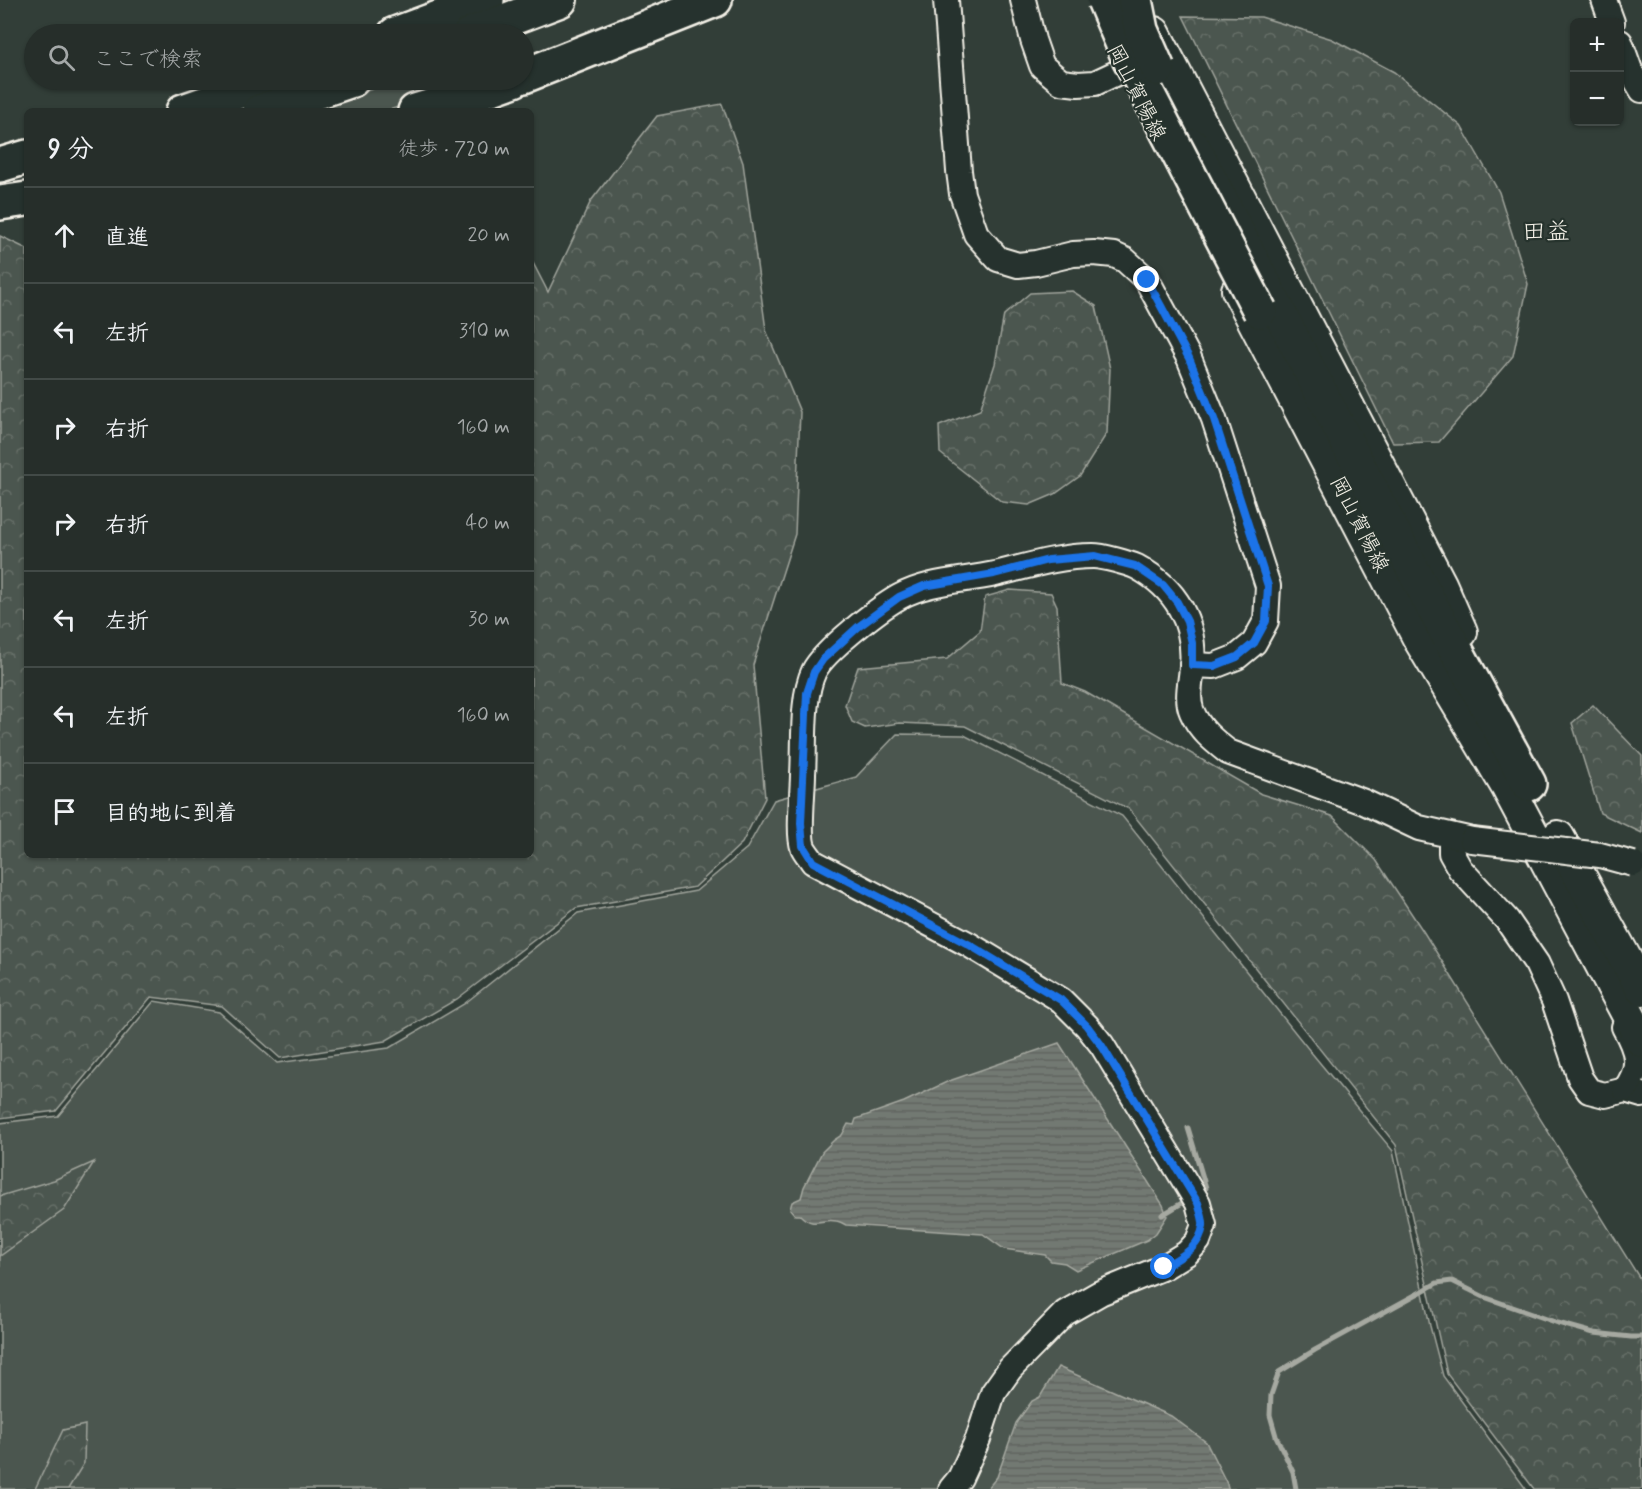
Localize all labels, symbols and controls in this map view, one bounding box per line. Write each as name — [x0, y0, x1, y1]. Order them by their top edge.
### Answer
map controls — [1570, 18, 1624, 126]
button: + — [1570, 18, 1624, 72]
search box — [24, 24, 534, 90]
street label: 岡山賀陽線 — [1100, 39, 1172, 146]
icon: search — [45, 41, 78, 74]
text: ここで検索 — [93, 46, 203, 74]
button: − — [1570, 72, 1624, 126]
text: 9 分 — [48, 133, 94, 167]
text: 徒歩 · 720 m — [399, 136, 510, 163]
district label: 田益 — [1522, 217, 1570, 248]
icon: ahead — [48, 219, 81, 252]
text: 20 m — [467, 222, 510, 249]
text: 直進 — [105, 224, 149, 252]
route end — [1133, 266, 1159, 292]
icon: left — [48, 315, 81, 348]
text: 310 m — [459, 318, 510, 345]
text: 左折 — [105, 320, 149, 348]
icon: right — [48, 411, 81, 444]
text: 160 m — [457, 414, 510, 441]
text: 右折 — [105, 416, 149, 444]
street label: 岡山賀陽線 — [1323, 471, 1395, 578]
icon: right — [48, 507, 81, 540]
text: 40 m — [466, 510, 510, 537]
text: 右折 — [105, 512, 149, 540]
icon: left — [48, 603, 81, 636]
text: 30 m — [468, 606, 510, 633]
text: 左折 — [105, 608, 149, 636]
icon: left — [48, 699, 81, 732]
text: 160 m — [457, 702, 510, 729]
text: 左折 — [105, 704, 149, 732]
icon: arrive — [48, 795, 81, 828]
text: 目的地に到着 — [105, 800, 237, 828]
route start — [1150, 1253, 1176, 1279]

